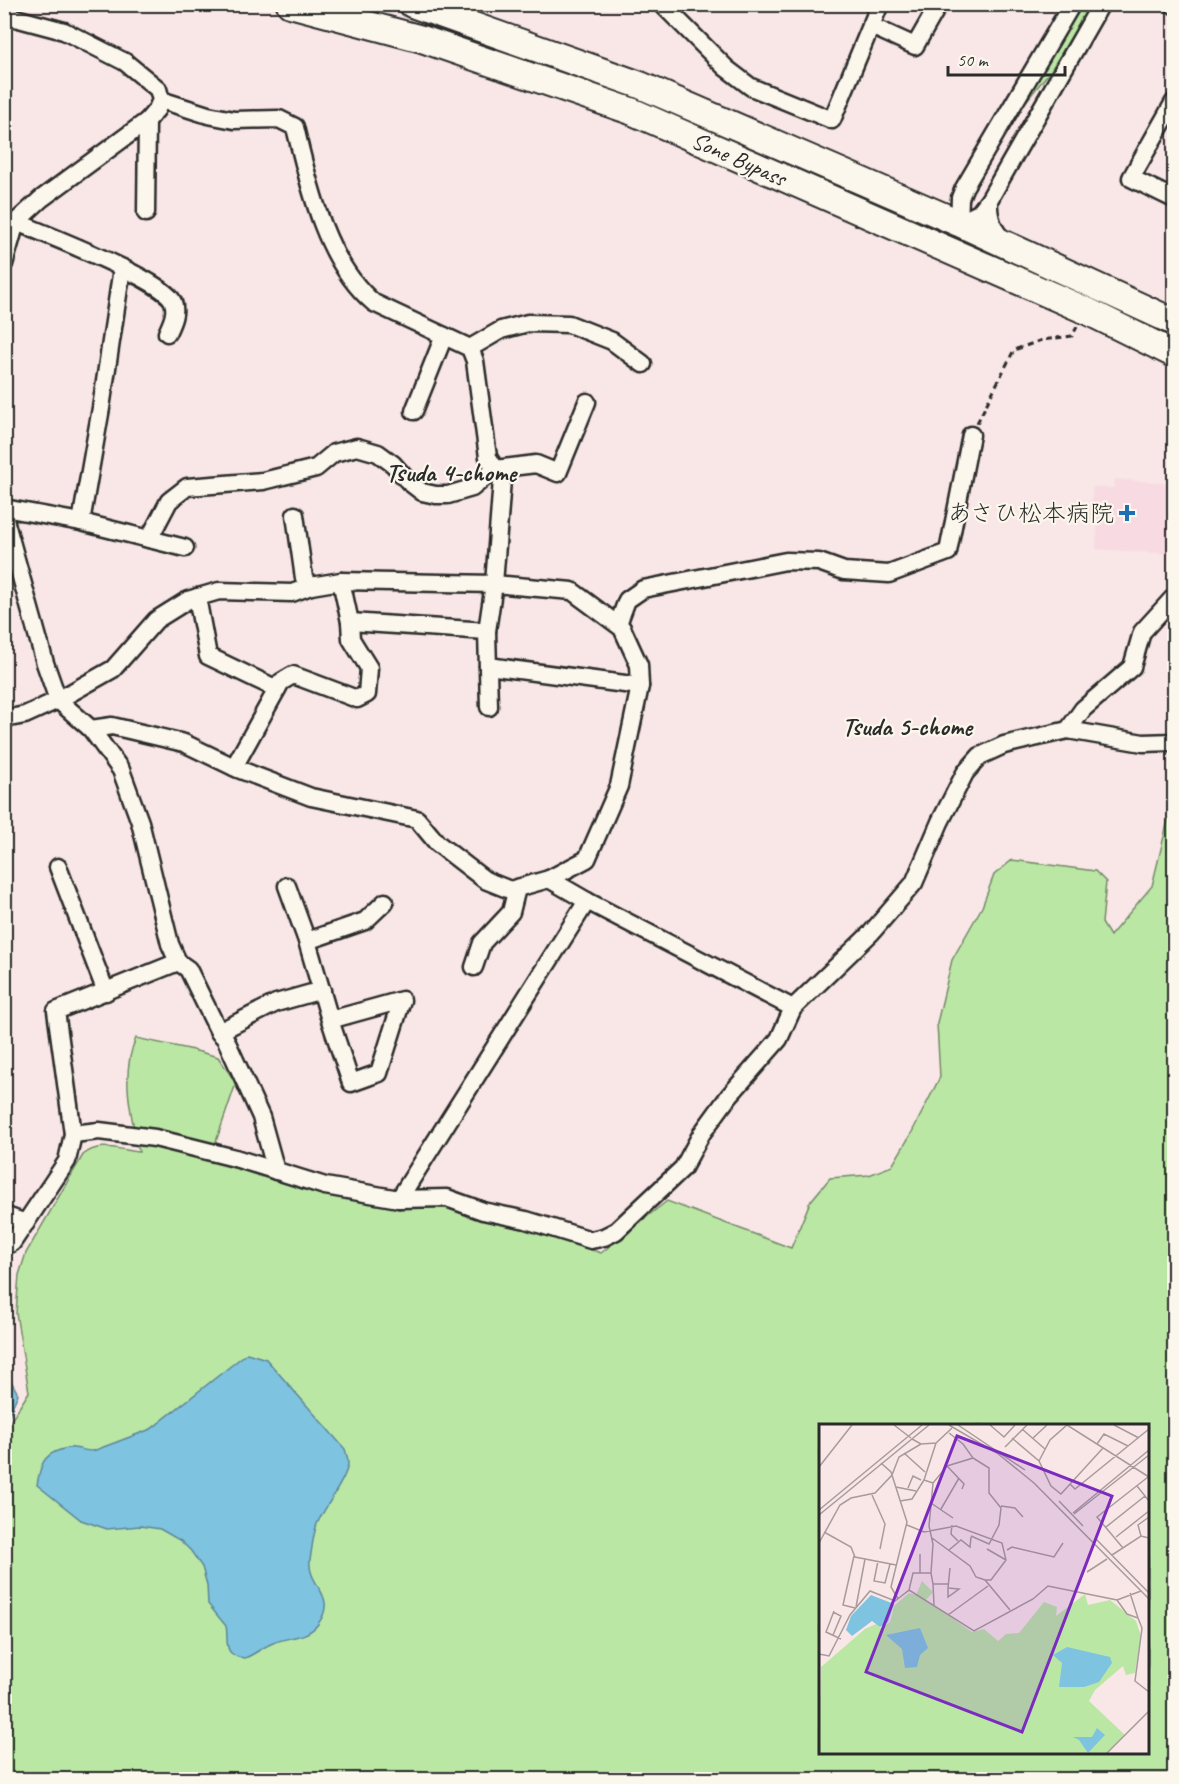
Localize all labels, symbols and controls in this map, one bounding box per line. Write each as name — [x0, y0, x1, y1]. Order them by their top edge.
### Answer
scale bar — [948, 39, 1065, 77]
text: 50 m — [957, 49, 990, 71]
street label: Sone Bypass — [687, 125, 792, 194]
district label: Tsuda 4-chome — [386, 456, 519, 489]
place label: あさひ松本病院 — [947, 498, 1114, 528]
marker: あさひ松本病院 — [1118, 504, 1136, 522]
district label: Tsuda 5-chome — [842, 710, 974, 743]
inset map — [819, 1424, 1149, 1754]

